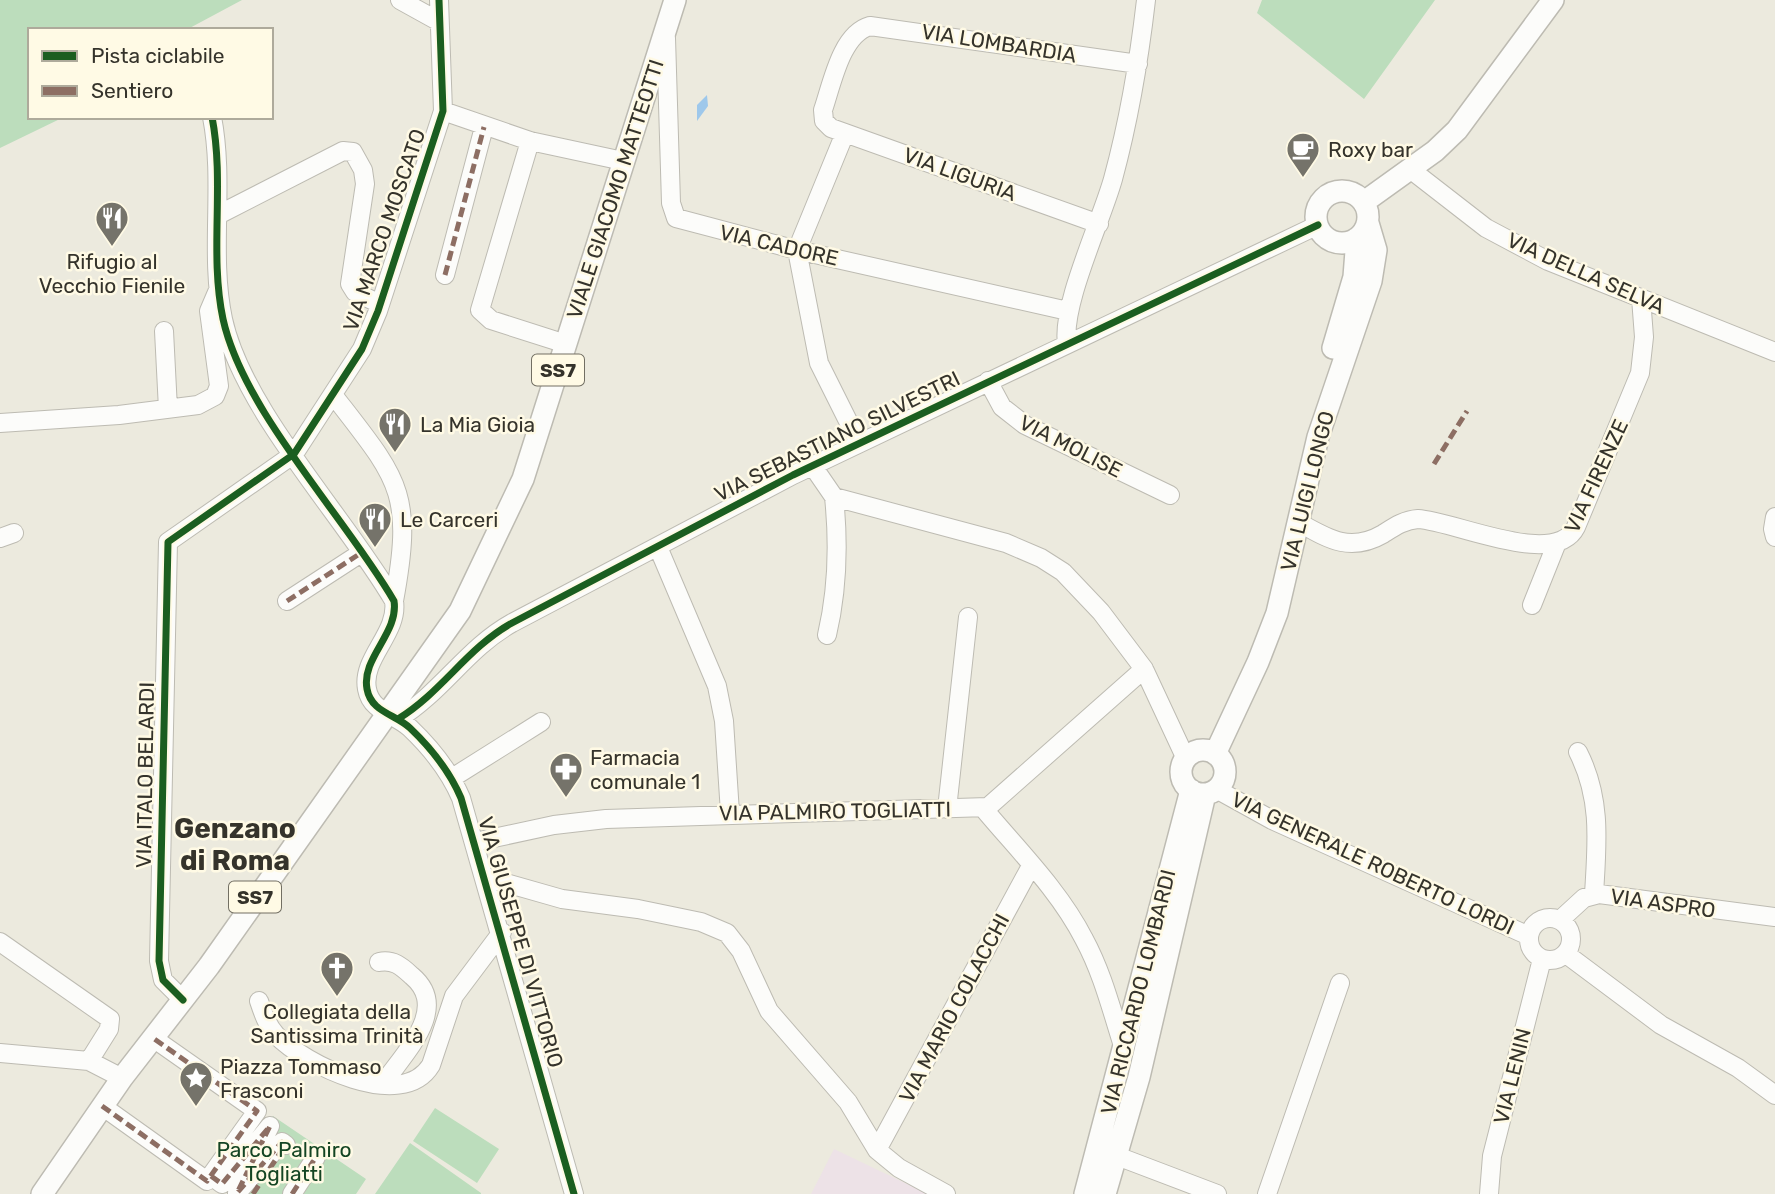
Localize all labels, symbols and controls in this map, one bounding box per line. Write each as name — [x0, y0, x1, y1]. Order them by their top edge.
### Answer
street label: VIA LOMBARDIA — [920, 18, 1078, 68]
legend — [28, 28, 273, 119]
text: Pista ciclabile — [91, 43, 225, 68]
street label: VIALE GIACOMO MATTEOTTI — [561, 56, 669, 322]
text: Sentiero — [91, 78, 173, 103]
street label: VIA MARCO MOSCATO — [338, 126, 430, 334]
cafe icon: Roxy bar — [1284, 130, 1322, 179]
place label: Roxy bar — [1328, 137, 1413, 162]
street label: VIA LIGURIA — [900, 142, 1020, 206]
restaurant icon: Rifugio al Vecchio Fienile — [93, 199, 131, 248]
street label: VIA CADORE — [717, 219, 841, 271]
street label: VIA DELLA SELVA — [1503, 227, 1669, 319]
place label: Rifugio al Vecchio Fienile — [39, 249, 185, 298]
road number: SS7 — [532, 354, 584, 386]
street label: VIA SEBASTIANO SILVESTRI — [710, 366, 964, 506]
restaurant icon: La Mia Gioia — [376, 405, 414, 454]
street label: VIA LUIGI LONGO — [1275, 408, 1339, 574]
street label: VIA MOLISE — [1015, 409, 1127, 483]
place label: La Mia Gioia — [420, 412, 535, 437]
street label: VIA FIRENZE — [1559, 415, 1633, 537]
restaurant icon: Le Carceri — [356, 500, 394, 549]
place label: Le Carceri — [400, 507, 498, 532]
street label: VIA ITALO BELARDI — [131, 682, 159, 868]
place label: Farmacia comunale 1 — [590, 745, 700, 794]
pharmacy icon: Farmacia comunale 1 — [547, 750, 585, 799]
street label: VIA GENERALE ROBERTO LORDI — [1228, 786, 1518, 940]
street label: VIA PALMIRO TOGLIATTI — [719, 796, 951, 826]
district label: Genzano di Roma — [174, 812, 296, 877]
street label: VIA GIUSEPPE DI VITTORIO — [473, 814, 569, 1070]
street label: VIA RICCARDO LOMBARDI — [1095, 867, 1181, 1117]
road number: SS7 — [229, 882, 281, 912]
street label: VIA ASPRO — [1609, 883, 1717, 923]
street label: VIA MARIO COLACCHI — [894, 909, 1014, 1107]
church icon: Collegiata della Santissima Trinità — [318, 949, 356, 998]
place label: Collegiata della Santissima Trinità — [250, 999, 424, 1048]
street label: VIA LENIN — [1488, 1026, 1536, 1126]
place label: Piazza Tommaso Frasconi — [220, 1054, 382, 1103]
place icon: Piazza Tommaso Frasconi — [177, 1059, 215, 1108]
park label: Parco Palmiro Togliatti — [217, 1137, 352, 1186]

